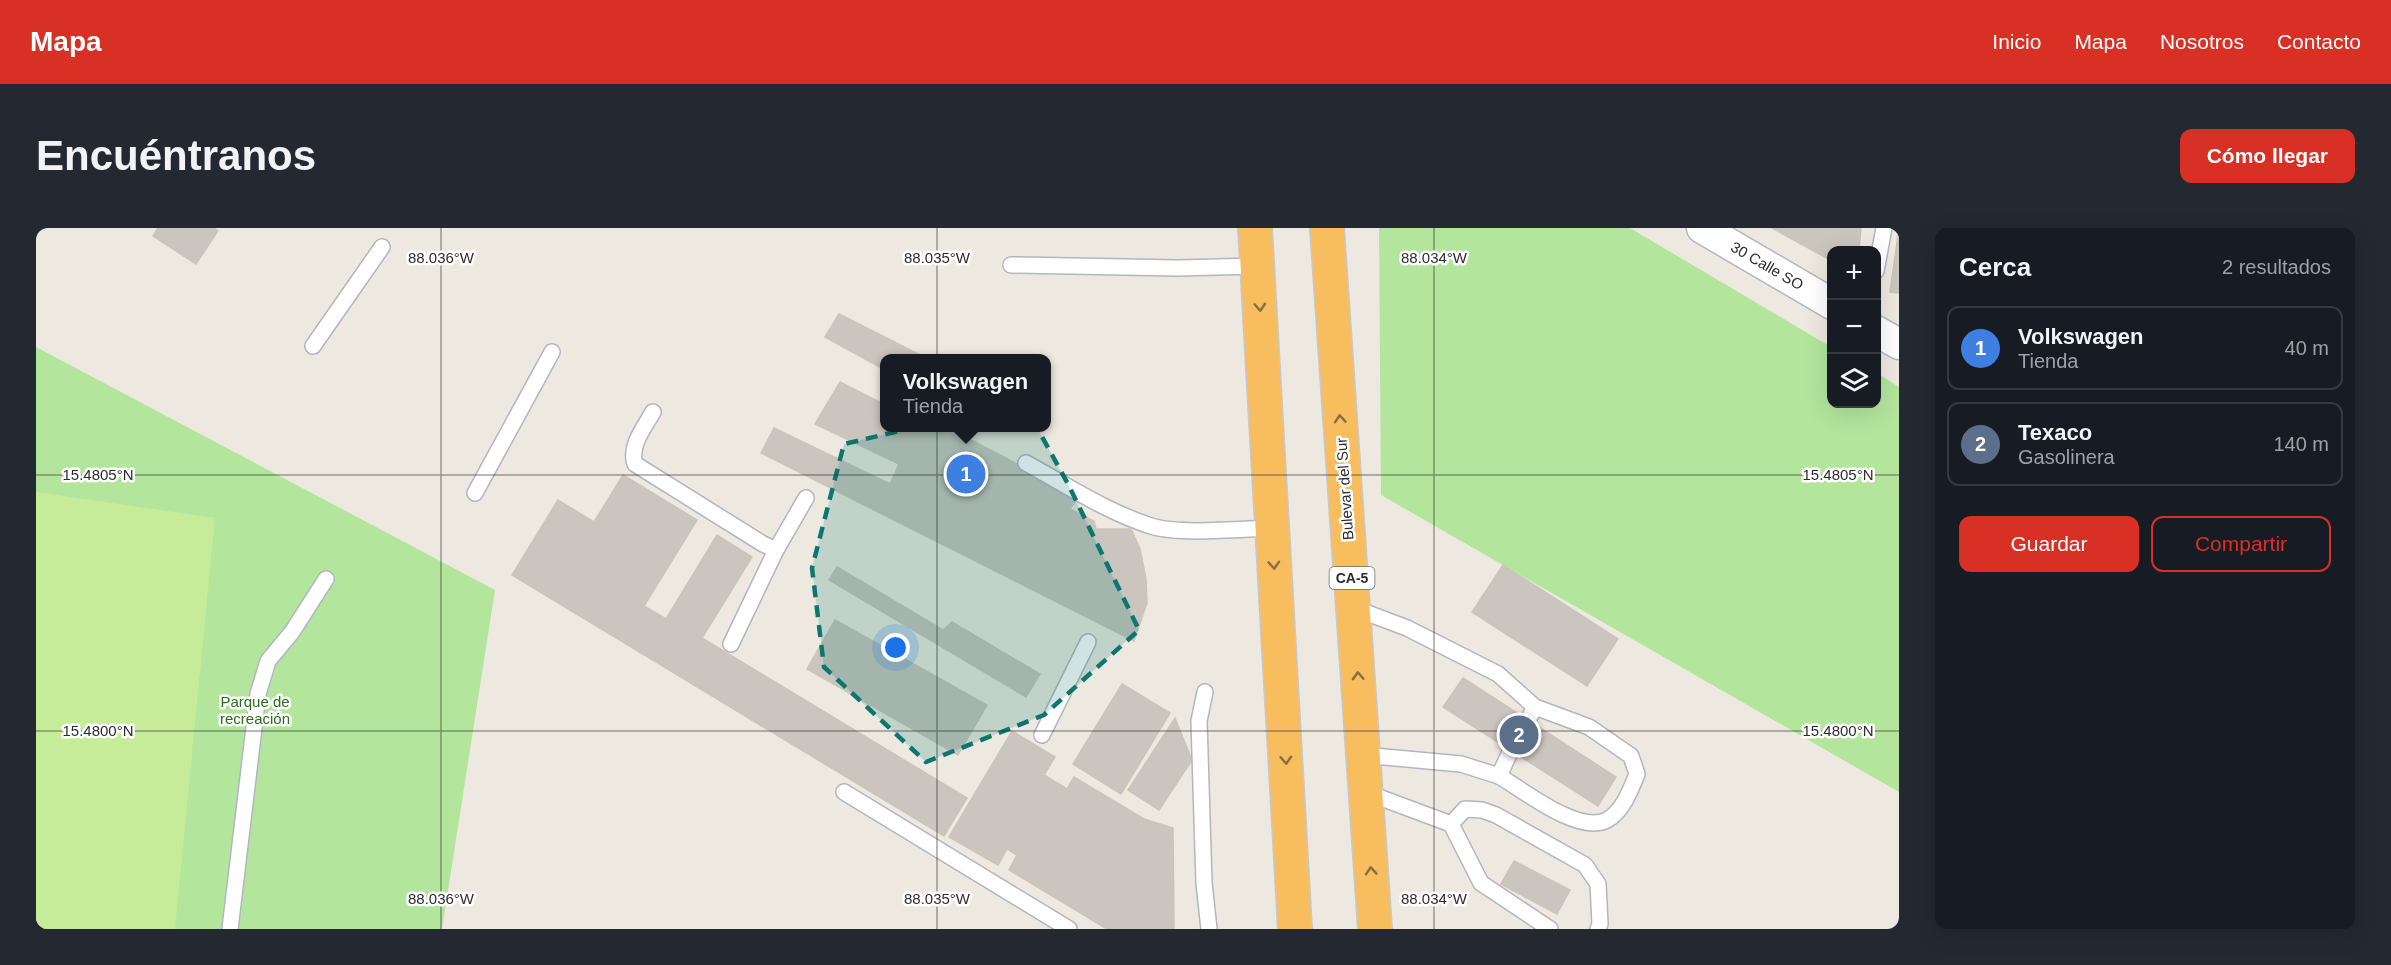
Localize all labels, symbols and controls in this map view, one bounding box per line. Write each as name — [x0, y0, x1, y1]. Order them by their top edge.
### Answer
text: Mapa — [30, 26, 102, 57]
text: Inicio — [1992, 30, 2041, 53]
text: Mapa — [2074, 30, 2127, 53]
text: Nosotros — [2160, 30, 2244, 53]
text: Contacto — [2277, 30, 2361, 53]
button: Cómo llegar — [2180, 129, 2355, 183]
text: Encuéntranos — [36, 132, 316, 179]
street label: 30 Calle SO — [1728, 238, 1807, 293]
map controls — [1827, 246, 1881, 408]
button: + — [1827, 246, 1881, 300]
text: 88.036°W — [408, 249, 475, 266]
text: 88.035°W — [904, 249, 971, 266]
text: 88.034°W — [1401, 249, 1468, 266]
text: Cerca — [1959, 252, 2031, 282]
text: 2 resultados — [2222, 256, 2331, 278]
button: − — [1827, 300, 1881, 354]
one-way arrow — [1253, 303, 1266, 312]
text: Volkswagen — [2018, 324, 2144, 349]
text: 1 — [1975, 337, 1986, 359]
text: 40 m — [2285, 337, 2329, 359]
text: Tienda — [2018, 350, 2078, 372]
popup — [880, 354, 1051, 432]
button: layers — [1827, 354, 1881, 408]
text: Volkswagen — [903, 369, 1028, 394]
text: Tienda — [903, 395, 963, 417]
one-way arrow — [1334, 414, 1347, 423]
text: Texaco — [2018, 420, 2092, 445]
text: 2 — [1975, 433, 1986, 455]
text: 140 m — [2273, 433, 2329, 455]
street label: Bulevar del Sur — [1332, 437, 1357, 541]
text: Gasolinera — [2018, 446, 2115, 468]
pin: 1 — [946, 452, 986, 496]
text: 15.4805°N — [62, 466, 134, 483]
text: 15.4805°N — [1802, 466, 1874, 483]
button: Guardar — [1959, 516, 2139, 572]
button: Compartir — [2151, 516, 2331, 572]
one-way arrow — [1267, 560, 1280, 569]
road number: CA-5 — [1330, 567, 1374, 589]
your location — [881, 633, 910, 662]
one-way arrow — [1351, 672, 1364, 681]
park label: Parque de recreación — [220, 693, 290, 727]
pin: 2 — [1500, 712, 1538, 758]
text: 15.4800°N — [62, 722, 134, 739]
text: 15.4800°N — [1802, 722, 1874, 739]
one-way arrow — [1279, 755, 1292, 764]
one-way arrow — [1364, 866, 1377, 875]
text: 88.036°W — [408, 890, 475, 907]
text: 88.035°W — [904, 890, 971, 907]
text: 88.034°W — [1401, 890, 1468, 907]

